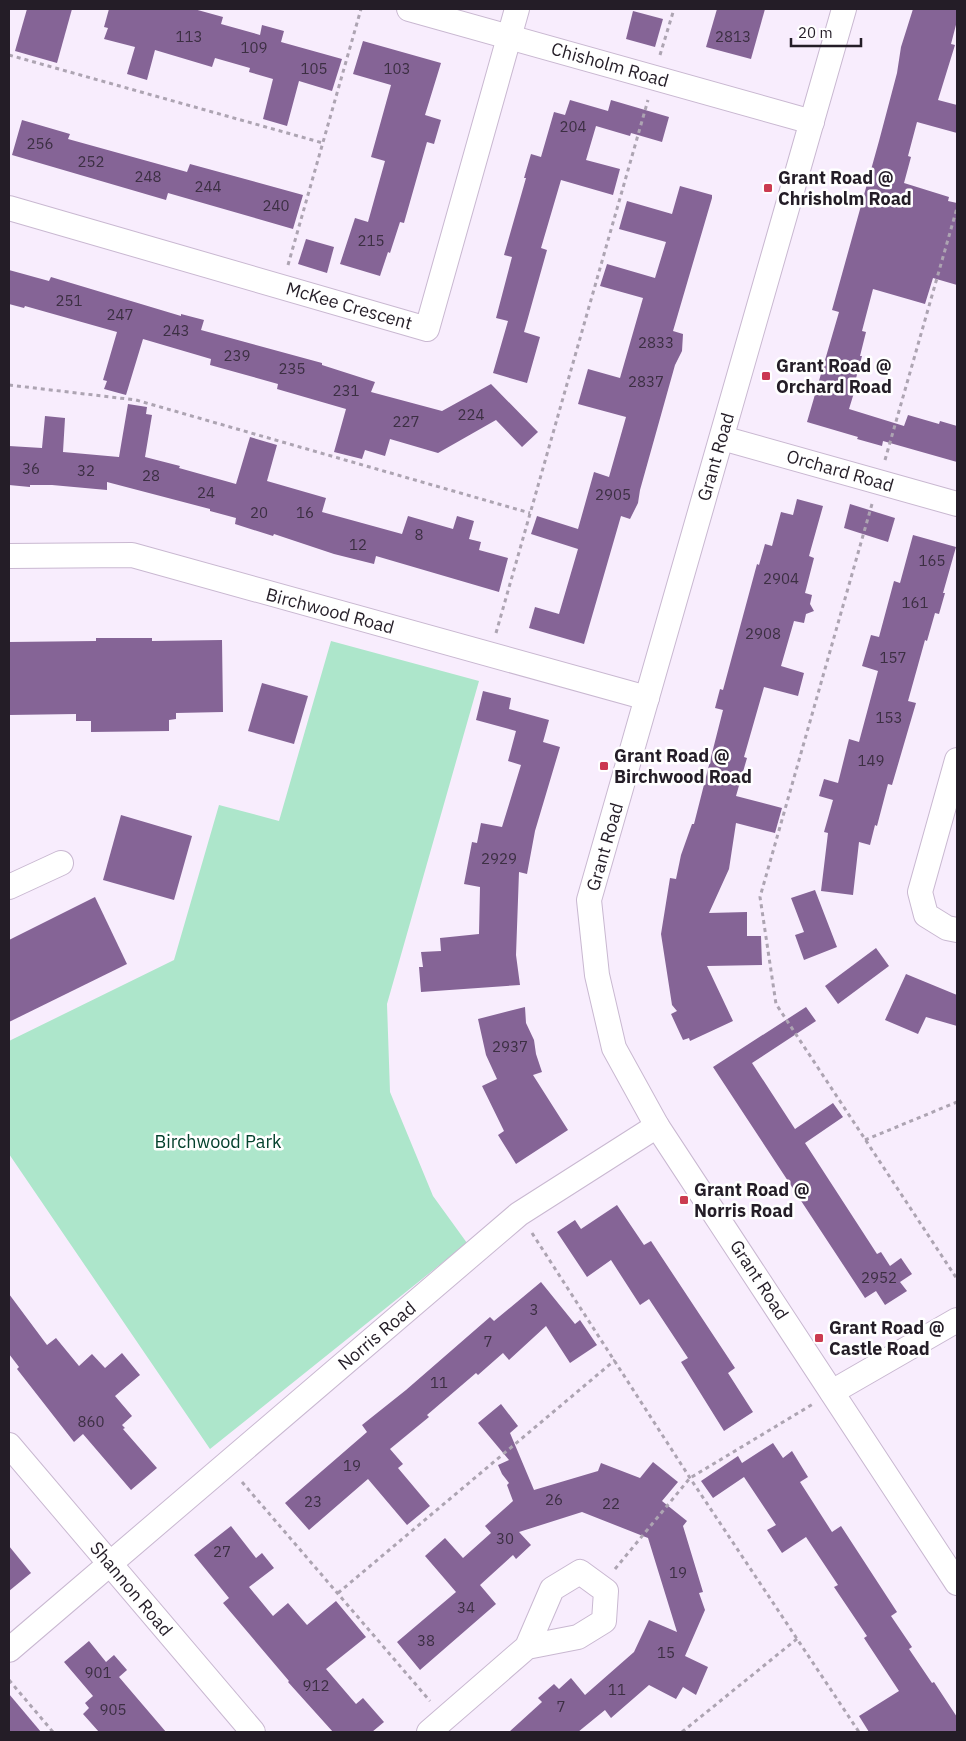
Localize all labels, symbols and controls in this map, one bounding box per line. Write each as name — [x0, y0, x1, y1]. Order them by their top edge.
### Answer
scale bar — [791, 15, 861, 47]
text: 20 m — [798, 23, 833, 42]
house number: 113 — [175, 27, 203, 46]
house number: 2813 — [715, 27, 751, 46]
street label: Chisholm Road — [549, 37, 672, 92]
house number: 109 — [240, 38, 268, 57]
house number: 105 — [300, 59, 328, 78]
house number: 103 — [383, 59, 411, 78]
house number: 204 — [559, 117, 587, 136]
house number: 256 — [26, 134, 54, 153]
house number: 252 — [77, 152, 105, 171]
place label: Grant Road @ Chrisholm Road — [778, 166, 912, 210]
house number: 248 — [134, 167, 162, 186]
house number: 244 — [194, 177, 222, 196]
marker: Grant Road @ Chrisholm Road — [762, 182, 774, 194]
house number: 240 — [262, 196, 290, 215]
house number: 215 — [357, 231, 385, 250]
street label: McKee Crescent — [283, 276, 415, 335]
house number: 251 — [55, 291, 83, 310]
house number: 247 — [106, 305, 134, 324]
house number: 243 — [162, 321, 190, 340]
house number: 2833 — [638, 333, 674, 352]
house number: 239 — [223, 346, 251, 365]
place label: Grant Road @ Orchard Road — [776, 354, 892, 398]
house number: 235 — [278, 359, 306, 378]
marker: Grant Road @ Orchard Road — [760, 370, 772, 382]
house number: 2837 — [628, 372, 664, 391]
house number: 231 — [332, 381, 360, 400]
house number: 224 — [457, 405, 485, 424]
street label: Grant Road — [692, 410, 739, 504]
house number: 227 — [392, 412, 420, 431]
street label: Orchard Road — [784, 444, 897, 497]
house number: 36 — [22, 459, 40, 478]
house number: 32 — [77, 461, 95, 480]
house number: 28 — [142, 466, 160, 485]
house number: 24 — [197, 483, 215, 502]
house number: 2905 — [595, 485, 631, 504]
house number: 20 — [250, 503, 268, 522]
house number: 16 — [296, 503, 314, 522]
house number: 8 — [414, 525, 424, 544]
house number: 12 — [349, 535, 367, 554]
house number: 165 — [918, 551, 946, 570]
house number: 2904 — [763, 569, 799, 588]
street label: Birchwood Road — [263, 582, 397, 639]
house number: 161 — [901, 593, 929, 612]
house number: 2908 — [745, 624, 781, 643]
house number: 157 — [879, 648, 907, 667]
house number: 153 — [875, 708, 903, 727]
place label: Grant Road @ Birchwood Road — [614, 744, 752, 788]
house number: 149 — [857, 751, 885, 770]
marker: Grant Road @ Birchwood Road — [598, 760, 610, 772]
street label: Grant Road — [581, 800, 628, 894]
house number: 2929 — [481, 849, 517, 868]
house number: 2937 — [492, 1037, 528, 1056]
park label: Birchwood Park — [155, 1130, 282, 1153]
place label: Grant Road @ Norris Road — [694, 1178, 810, 1222]
marker: Grant Road @ Norris Road — [678, 1194, 690, 1206]
street label: Grant Road — [725, 1235, 794, 1324]
house number: 2952 — [861, 1268, 897, 1287]
street label: Norris Road — [333, 1296, 420, 1375]
house number: 3 — [529, 1300, 539, 1319]
place label: Grant Road @ Castle Road — [829, 1316, 945, 1360]
house number: 7 — [483, 1332, 493, 1351]
marker: Grant Road @ Castle Road — [813, 1332, 825, 1344]
house number: 11 — [430, 1373, 448, 1392]
house number: 860 — [77, 1412, 105, 1431]
house number: 19 — [343, 1456, 361, 1475]
house number: 26 — [545, 1490, 563, 1509]
house number: 23 — [304, 1492, 322, 1511]
house number: 22 — [602, 1494, 620, 1513]
house number: 30 — [496, 1529, 514, 1548]
street label: Shannon Road — [85, 1537, 178, 1641]
house number: 27 — [213, 1542, 231, 1561]
house number: 19 — [669, 1563, 687, 1582]
house number: 34 — [457, 1598, 475, 1617]
house number: 38 — [417, 1631, 435, 1650]
house number: 15 — [657, 1643, 675, 1662]
house number: 901 — [84, 1663, 112, 1682]
house number: 912 — [302, 1676, 330, 1695]
house number: 11 — [608, 1680, 626, 1699]
house number: 7 — [556, 1697, 566, 1716]
house number: 905 — [99, 1700, 127, 1719]

